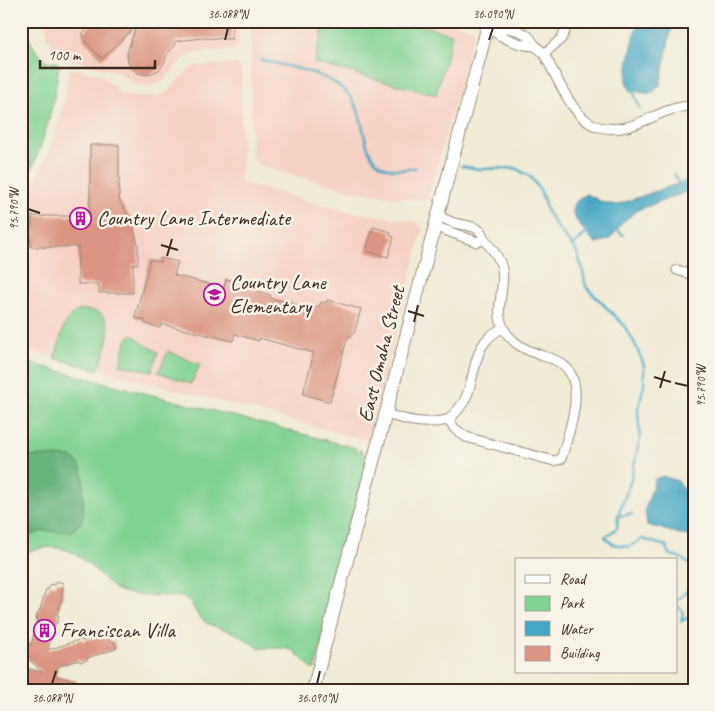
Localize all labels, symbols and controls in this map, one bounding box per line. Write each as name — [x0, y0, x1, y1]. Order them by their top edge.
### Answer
text: 36.088°N — [208, 6, 250, 22]
text: 36.090°N — [473, 6, 515, 22]
scale bar — [40, 38, 155, 70]
text: 100 m — [48, 46, 82, 65]
text: 95.790°W — [6, 186, 22, 230]
place label: Country Lane Intermediate — [97, 205, 292, 231]
building icon: Country Lane Intermediate — [69, 206, 93, 230]
place label: Country Lane Elementary — [230, 269, 327, 319]
school or university icon: Country Lane Elementary — [202, 282, 226, 306]
street label: East Omaha Street — [352, 282, 411, 425]
text: 95.790°W — [693, 363, 709, 407]
legend — [515, 558, 678, 674]
text: Road — [560, 570, 587, 589]
text: Park — [560, 594, 585, 613]
place label: Franciscan Villa — [60, 617, 176, 643]
building icon: Franciscan Villa — [32, 618, 56, 642]
text: Water — [560, 620, 594, 639]
text: Building — [560, 644, 600, 663]
text: 36.088°N — [32, 690, 74, 706]
text: 36.090°N — [297, 690, 339, 706]

